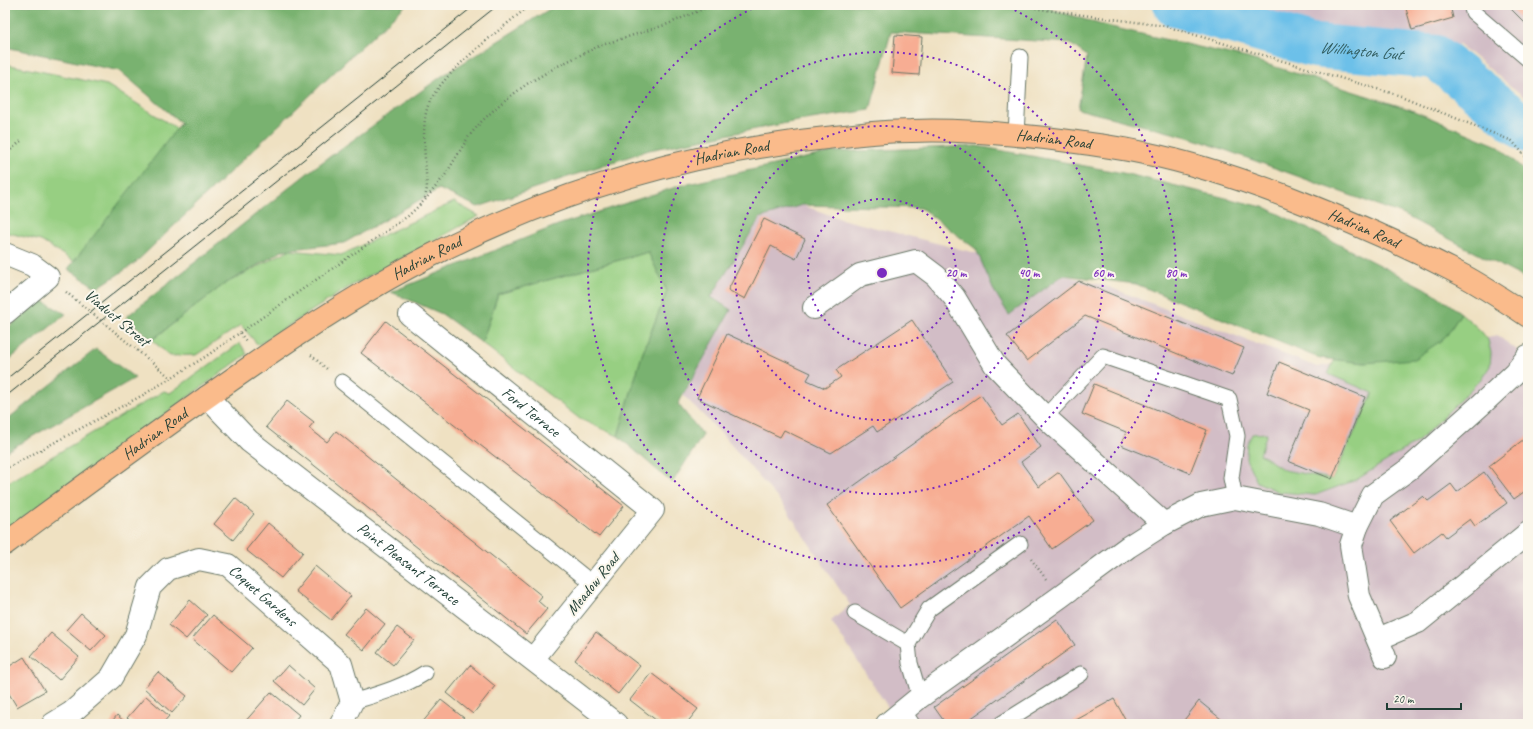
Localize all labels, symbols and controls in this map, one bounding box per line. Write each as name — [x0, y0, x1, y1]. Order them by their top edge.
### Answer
water label: Willington Gut — [1319, 36, 1406, 65]
street label: Hadrian Road — [1015, 125, 1095, 154]
street label: Hadrian Road — [692, 135, 773, 169]
street label: Hadrian Road — [1325, 204, 1405, 254]
street label: Hadrian Road — [388, 231, 467, 284]
text: 20 m — [946, 265, 967, 281]
text: 40 m — [1019, 265, 1040, 281]
text: 60 m — [1093, 265, 1115, 281]
text: 80 m — [1166, 265, 1187, 281]
centre of rings — [875, 266, 889, 280]
street label: Viaduct Street — [80, 285, 156, 353]
street label: Ford Terrace — [498, 383, 565, 443]
street label: Hadrian Road — [118, 402, 194, 464]
street label: Point Pleasant Terrace — [353, 518, 465, 611]
street label: Meadow Road — [562, 547, 626, 619]
street label: Coquet Gardens — [225, 560, 302, 632]
scale bar — [1387, 685, 1461, 711]
text: 20 m — [1393, 691, 1415, 707]

